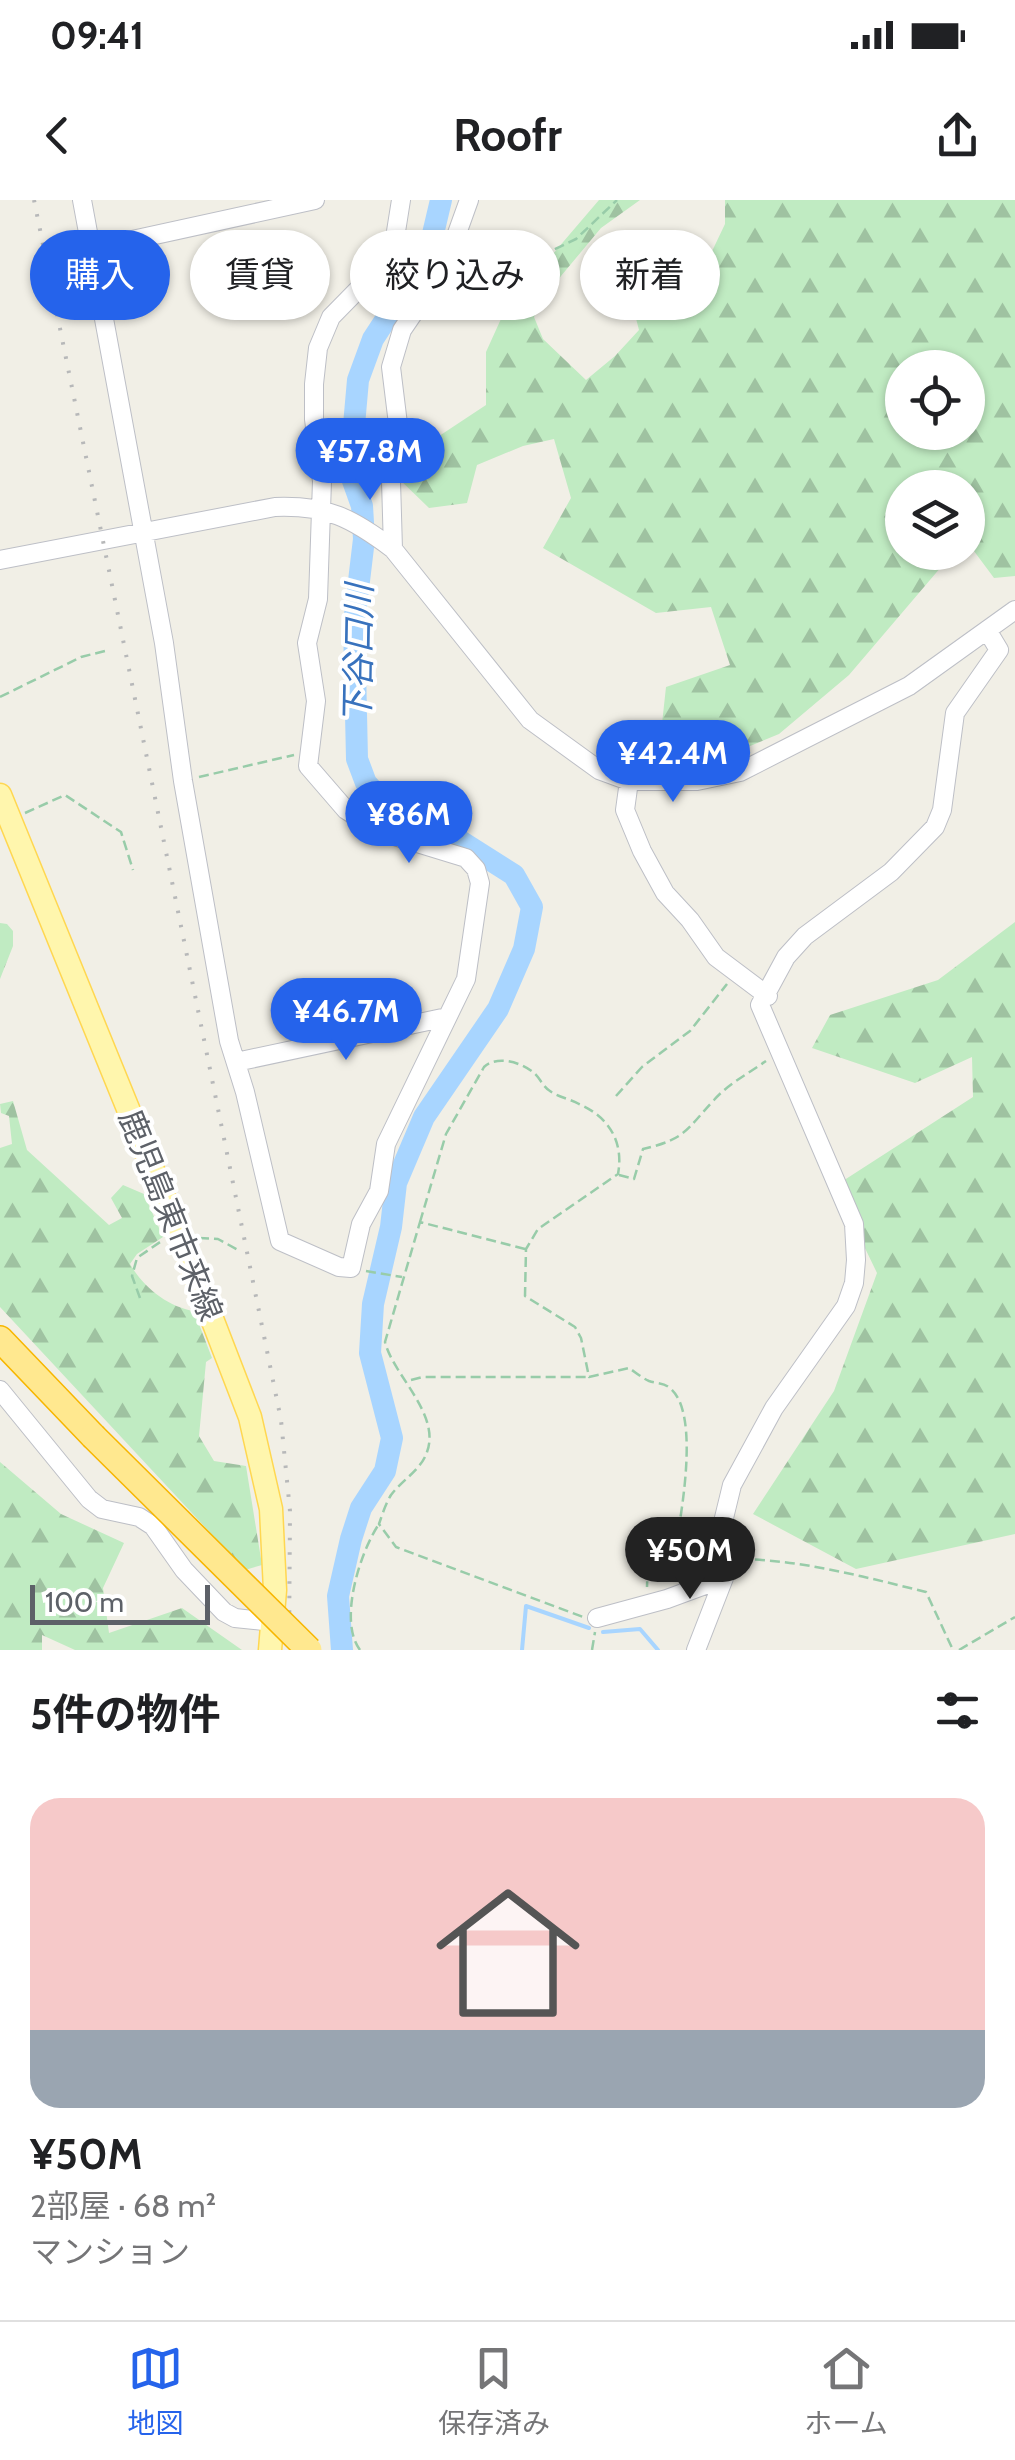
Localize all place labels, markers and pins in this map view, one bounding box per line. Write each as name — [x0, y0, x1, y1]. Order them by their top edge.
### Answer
pin: ¥57.8M — [289, 418, 451, 503]
pin: ¥42.4M — [592, 720, 754, 805]
pin: ¥86M — [350, 781, 468, 866]
pin: ¥46.7M — [265, 978, 427, 1063]
pin: ¥50M — [631, 1517, 749, 1602]

